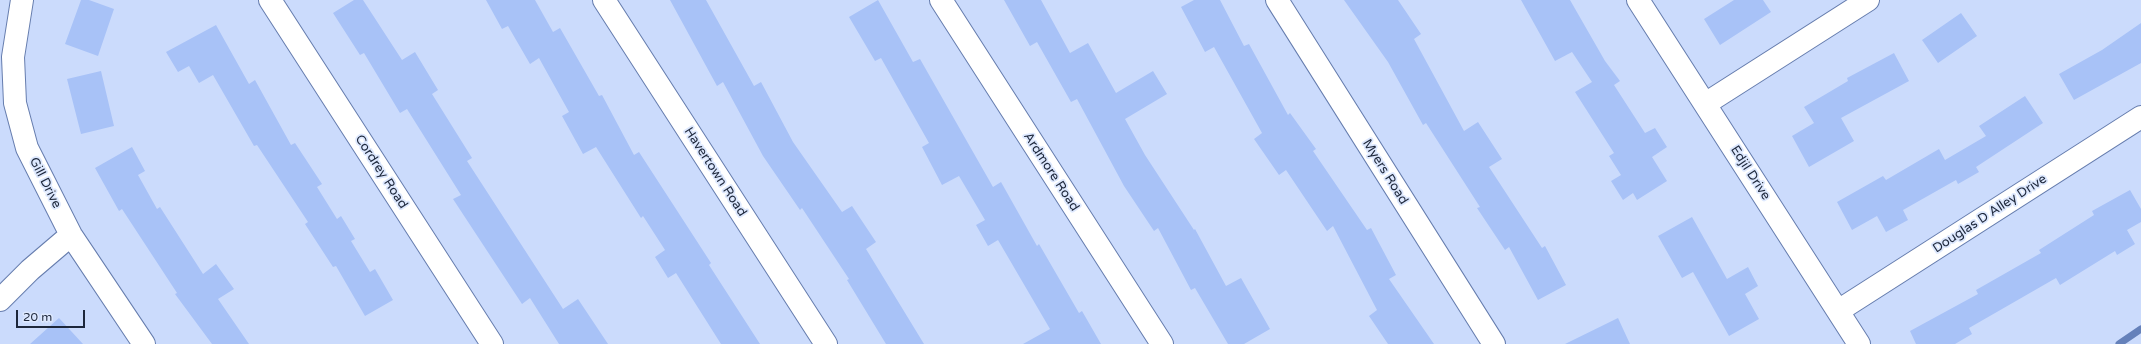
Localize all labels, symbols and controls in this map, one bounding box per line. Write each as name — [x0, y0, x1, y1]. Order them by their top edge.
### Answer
street label: Havertown Road — [680, 125, 750, 219]
street label: Ardmore Road — [1020, 130, 1082, 214]
street label: Cordrey Road — [351, 132, 411, 212]
street label: Myers Road — [1359, 137, 1411, 207]
street label: Edjil Drive — [1727, 143, 1773, 203]
street label: Gill Drive — [26, 155, 64, 211]
street label: Douglas D Alley Drive — [1930, 171, 2050, 257]
scale bar — [18, 302, 87, 328]
text: 20 m — [23, 310, 52, 324]

